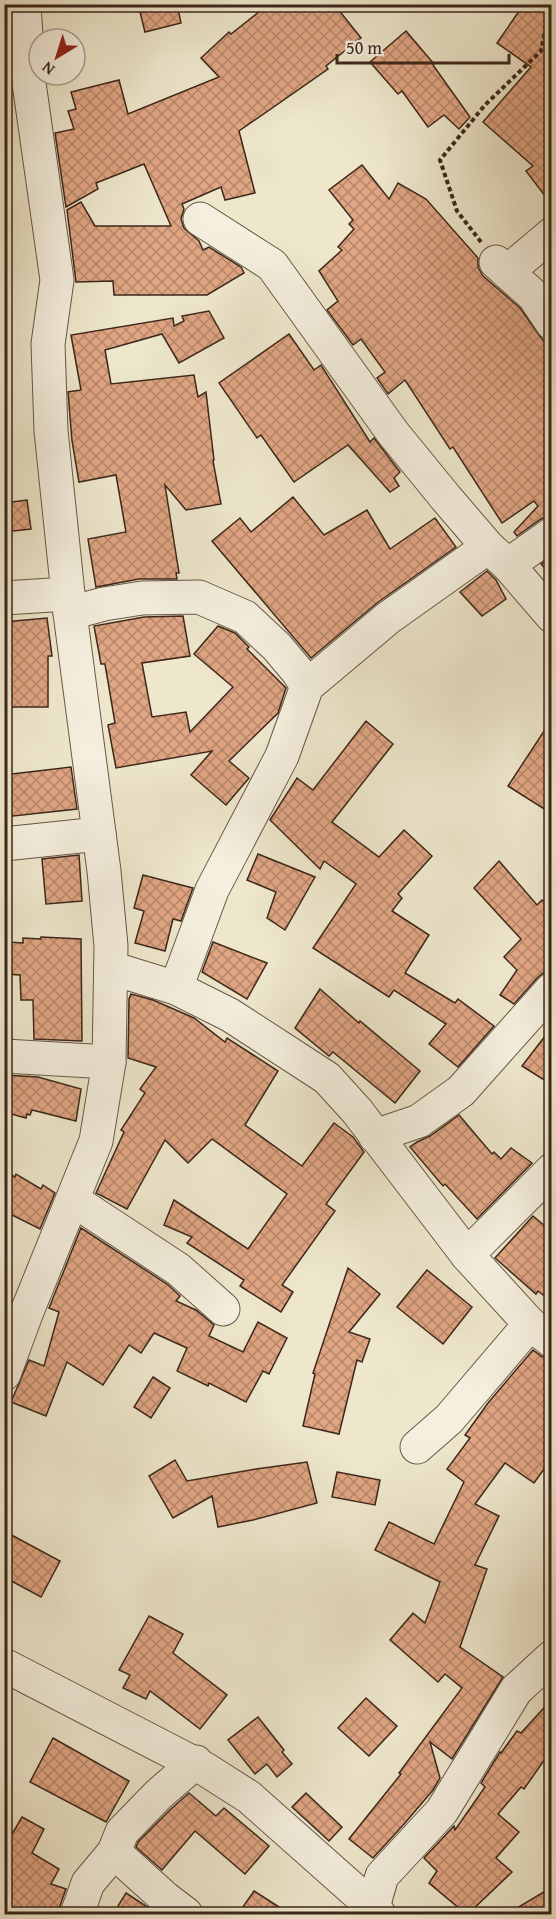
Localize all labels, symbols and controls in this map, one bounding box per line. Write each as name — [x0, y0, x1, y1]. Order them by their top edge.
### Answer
north arrow — [27, 27, 87, 87]
scale bar — [337, 27, 510, 65]
text: 50 m — [346, 34, 382, 61]
text: N — [36, 56, 59, 82]

